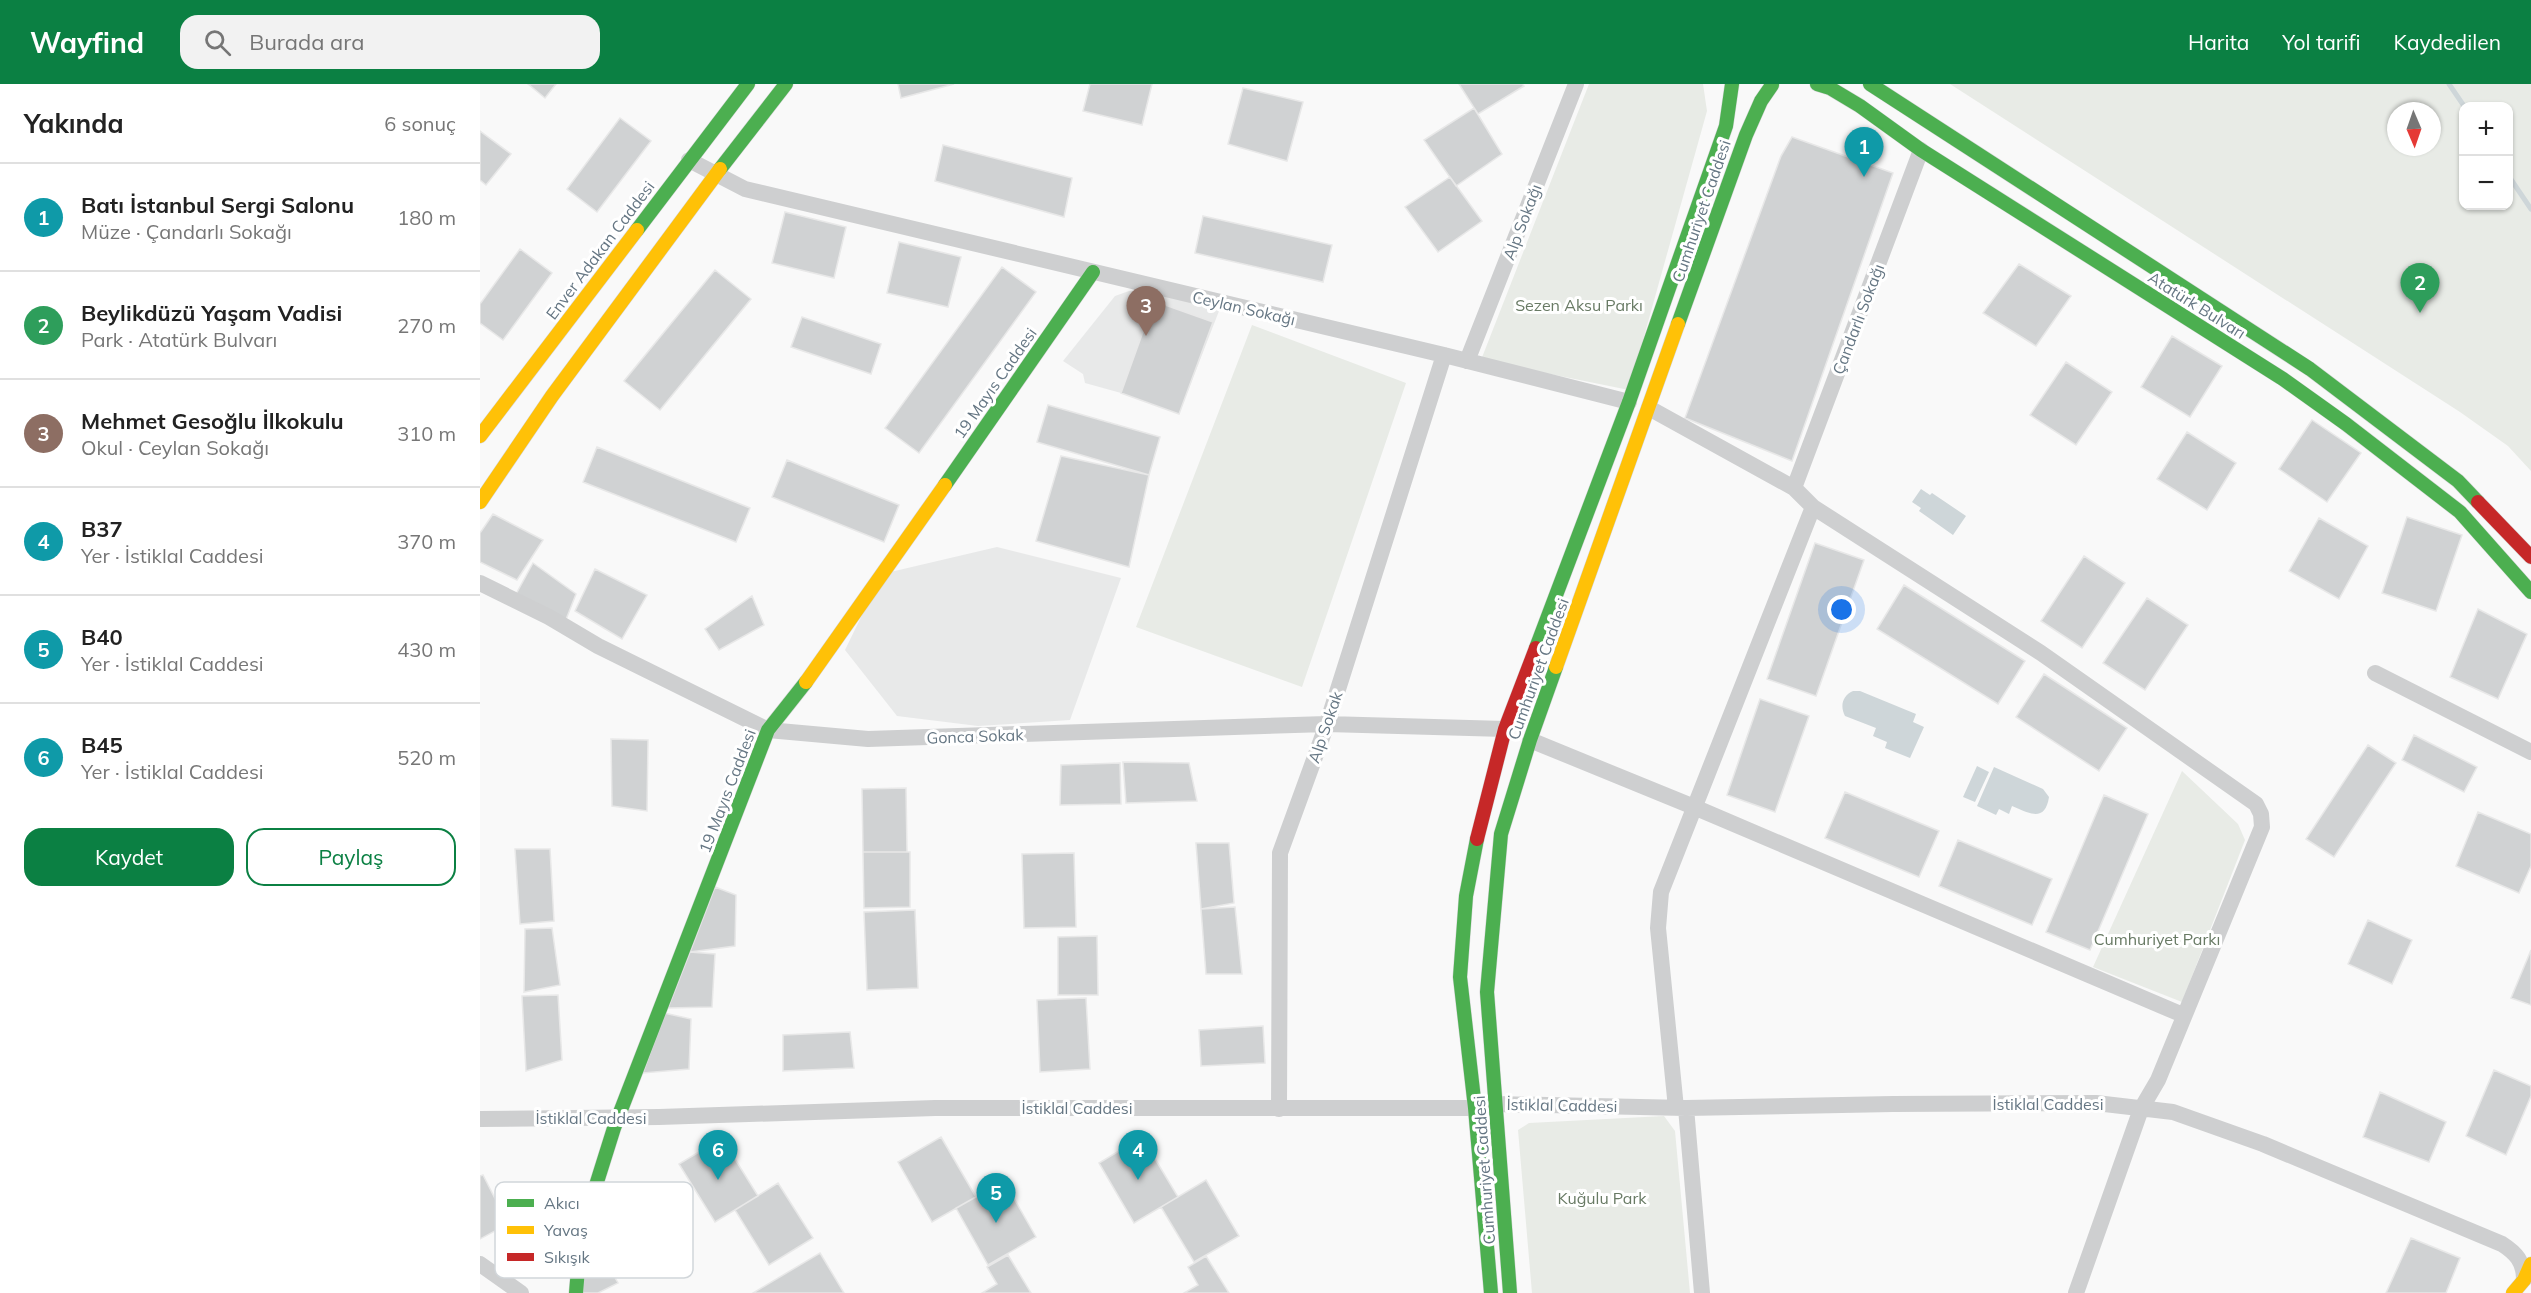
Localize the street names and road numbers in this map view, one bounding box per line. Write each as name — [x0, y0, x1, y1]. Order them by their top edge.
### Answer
street label: Cumhuriyet Caddesi — [1667, 137, 1735, 285]
street label: Enver Adakan Caddesi — [541, 177, 659, 323]
street label: Alp Sokağı — [1498, 181, 1546, 263]
street label: Çandarlı Sokağı — [1828, 261, 1888, 377]
street label: Atatürk Bulvarı — [2145, 267, 2249, 343]
street label: Ceylan Sokağı — [1191, 286, 1297, 330]
street label: 19 Mayıs Caddesi — [949, 324, 1041, 442]
street label: Cumhuriyet Caddesi — [1503, 596, 1573, 742]
street label: Alp Sokak — [1303, 688, 1347, 765]
street label: Gonca Sokak — [926, 724, 1025, 748]
street label: 19 Mayıs Caddesi — [694, 726, 760, 856]
street label: İstiklal Caddesi — [1506, 1094, 1618, 1116]
street label: İstiklal Caddesi — [1992, 1094, 2104, 1114]
street label: Cumhuriyet Caddesi — [1469, 1095, 1499, 1245]
street label: İstiklal Caddesi — [1021, 1098, 1133, 1118]
street label: İstiklal Caddesi — [535, 1108, 647, 1128]

